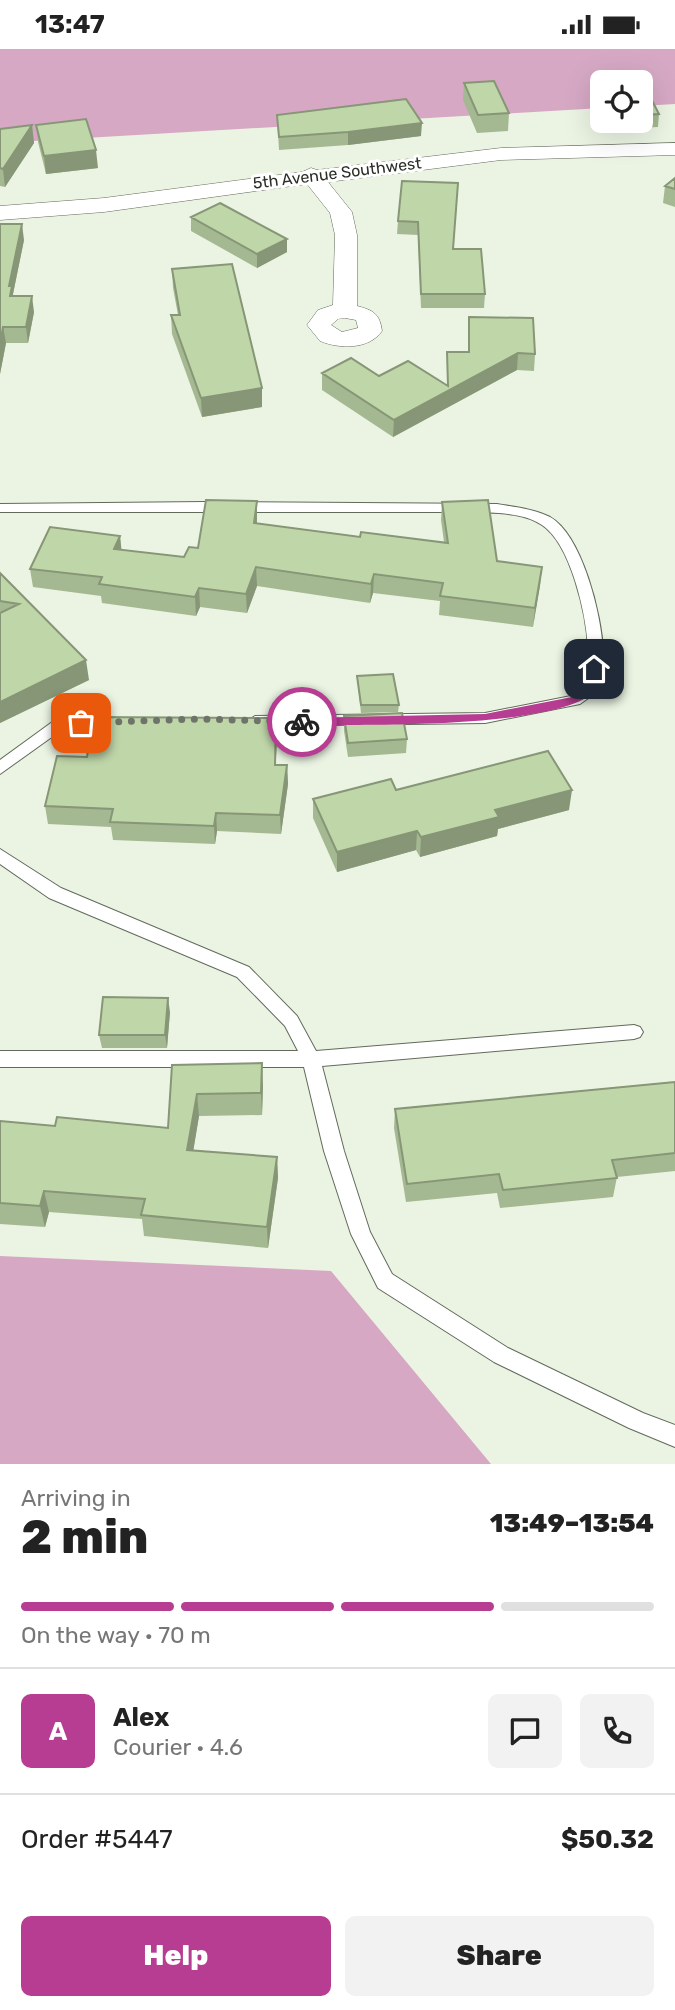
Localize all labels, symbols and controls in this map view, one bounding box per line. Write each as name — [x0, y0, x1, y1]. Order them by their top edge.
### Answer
text: 13:47 — [35, 9, 105, 40]
map controls — [590, 70, 653, 133]
button: locate — [590, 70, 653, 133]
street label: 5th Avenue Southwest — [252, 153, 422, 193]
pin — [564, 639, 624, 699]
icon: home — [575, 650, 613, 688]
courier — [267, 687, 337, 757]
pin — [51, 693, 111, 753]
icon: bike — [283, 703, 321, 741]
icon: bag — [62, 704, 100, 742]
text: Arriving in — [21, 1484, 131, 1512]
text: 13:49–13:54 — [490, 1508, 654, 1539]
text: 2 min — [21, 1510, 148, 1565]
text: On the way · 70 m — [21, 1621, 211, 1649]
button: chat — [488, 1694, 562, 1768]
button: phone — [580, 1694, 654, 1768]
text: Alex — [113, 1702, 169, 1733]
text: A — [49, 1716, 67, 1747]
text: Courier · 4.6 — [113, 1733, 243, 1761]
text: Order #5447 — [21, 1824, 173, 1855]
text: $50.32 — [561, 1824, 654, 1855]
button: Help — [21, 1916, 331, 1996]
button: Share — [345, 1916, 654, 1996]

